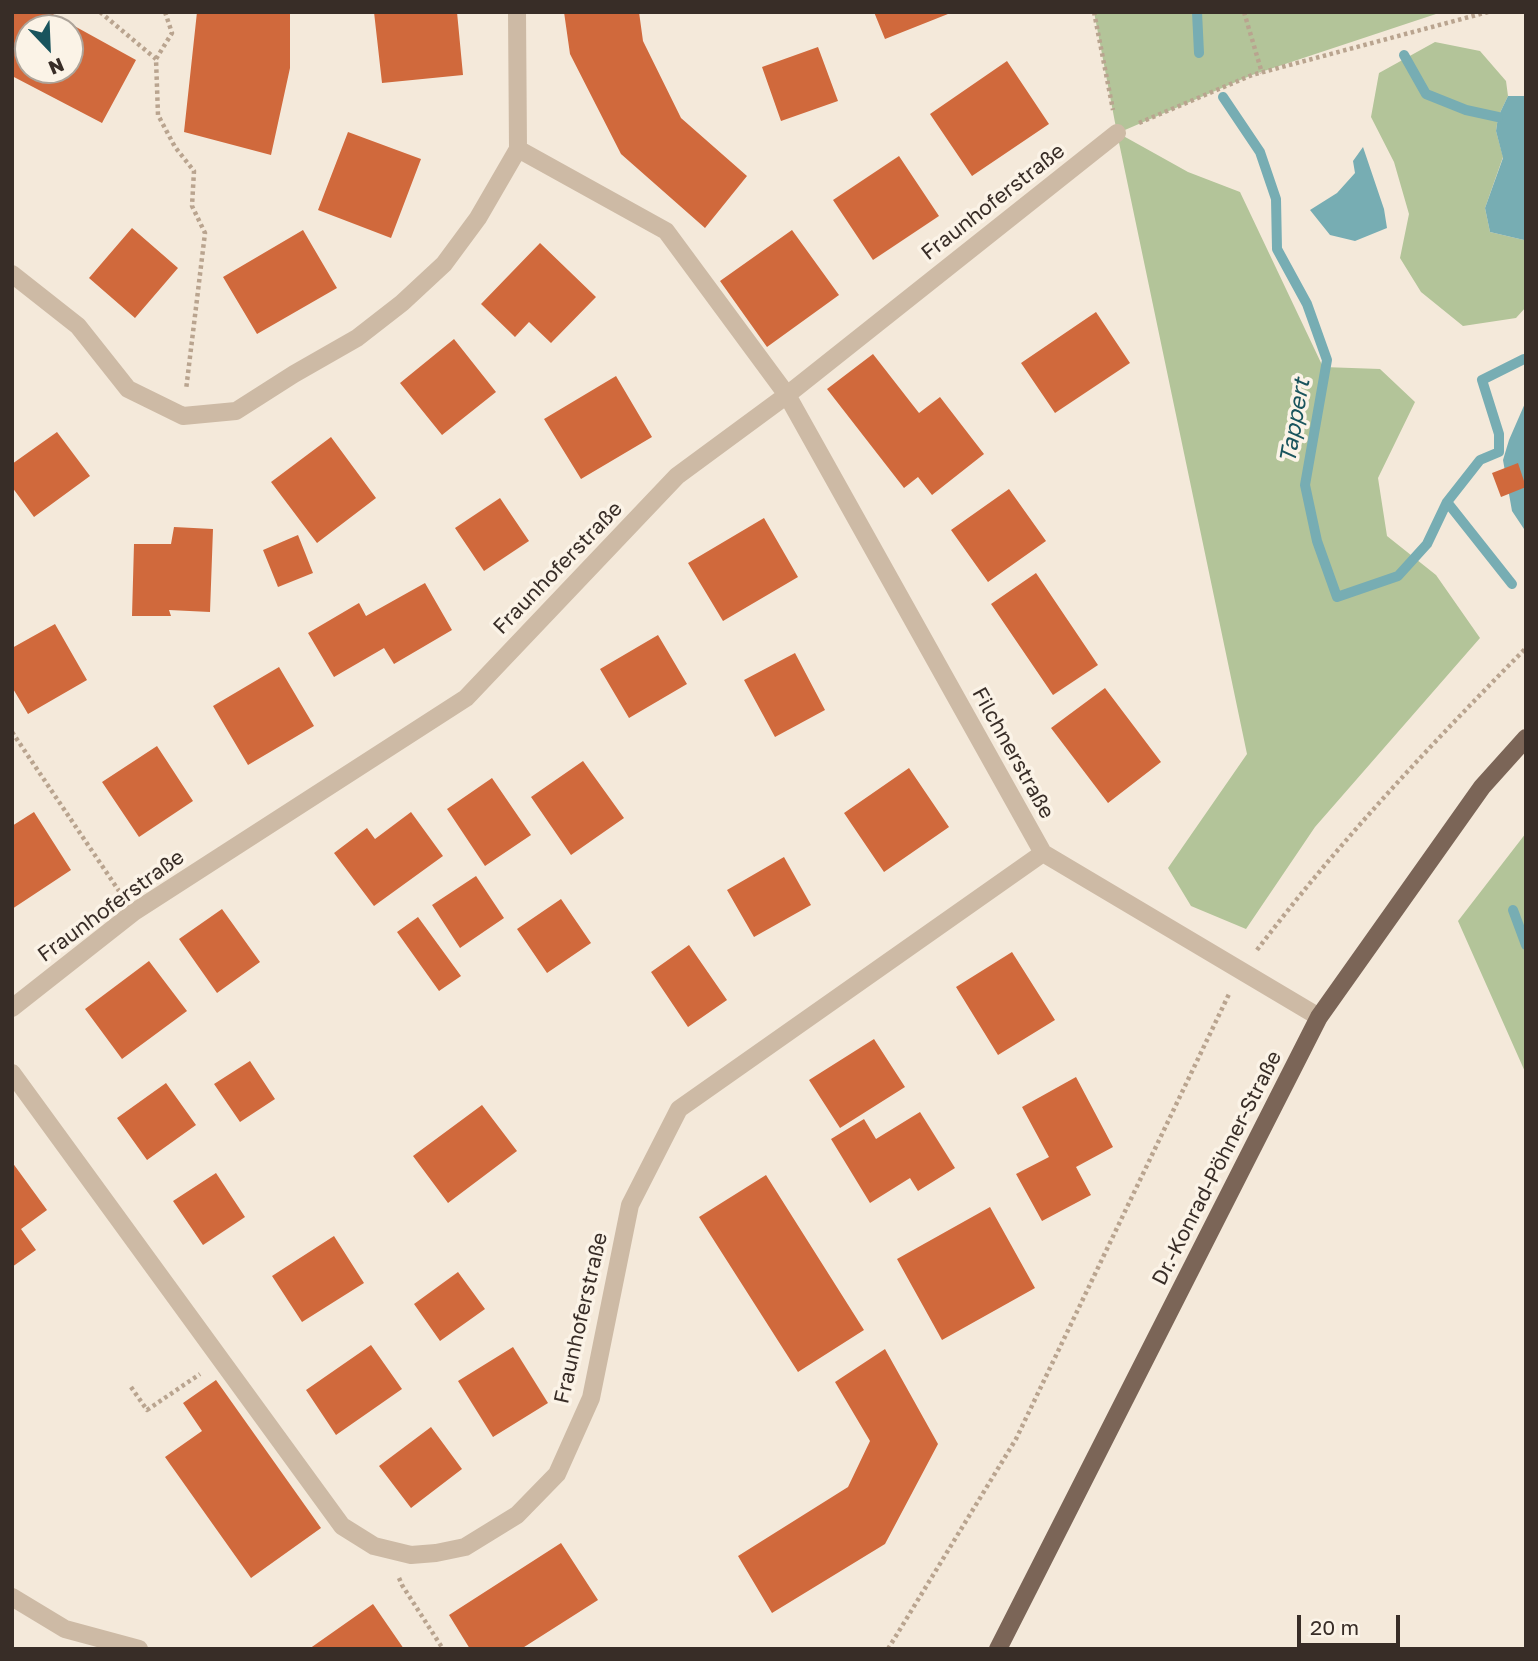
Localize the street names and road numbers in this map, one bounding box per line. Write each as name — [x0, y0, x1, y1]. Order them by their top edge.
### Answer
street label: Fraunhoferstraße — [916, 138, 1070, 266]
street label: Fraunhoferstraße — [488, 496, 628, 640]
street label: Filchnerstraße — [967, 683, 1059, 823]
street label: Fraunhoferstraße — [33, 844, 189, 968]
street label: Dr.-Konrad-Pöhner-Straße — [1147, 1047, 1287, 1289]
street label: Fraunhoferstraße — [549, 1230, 613, 1406]

